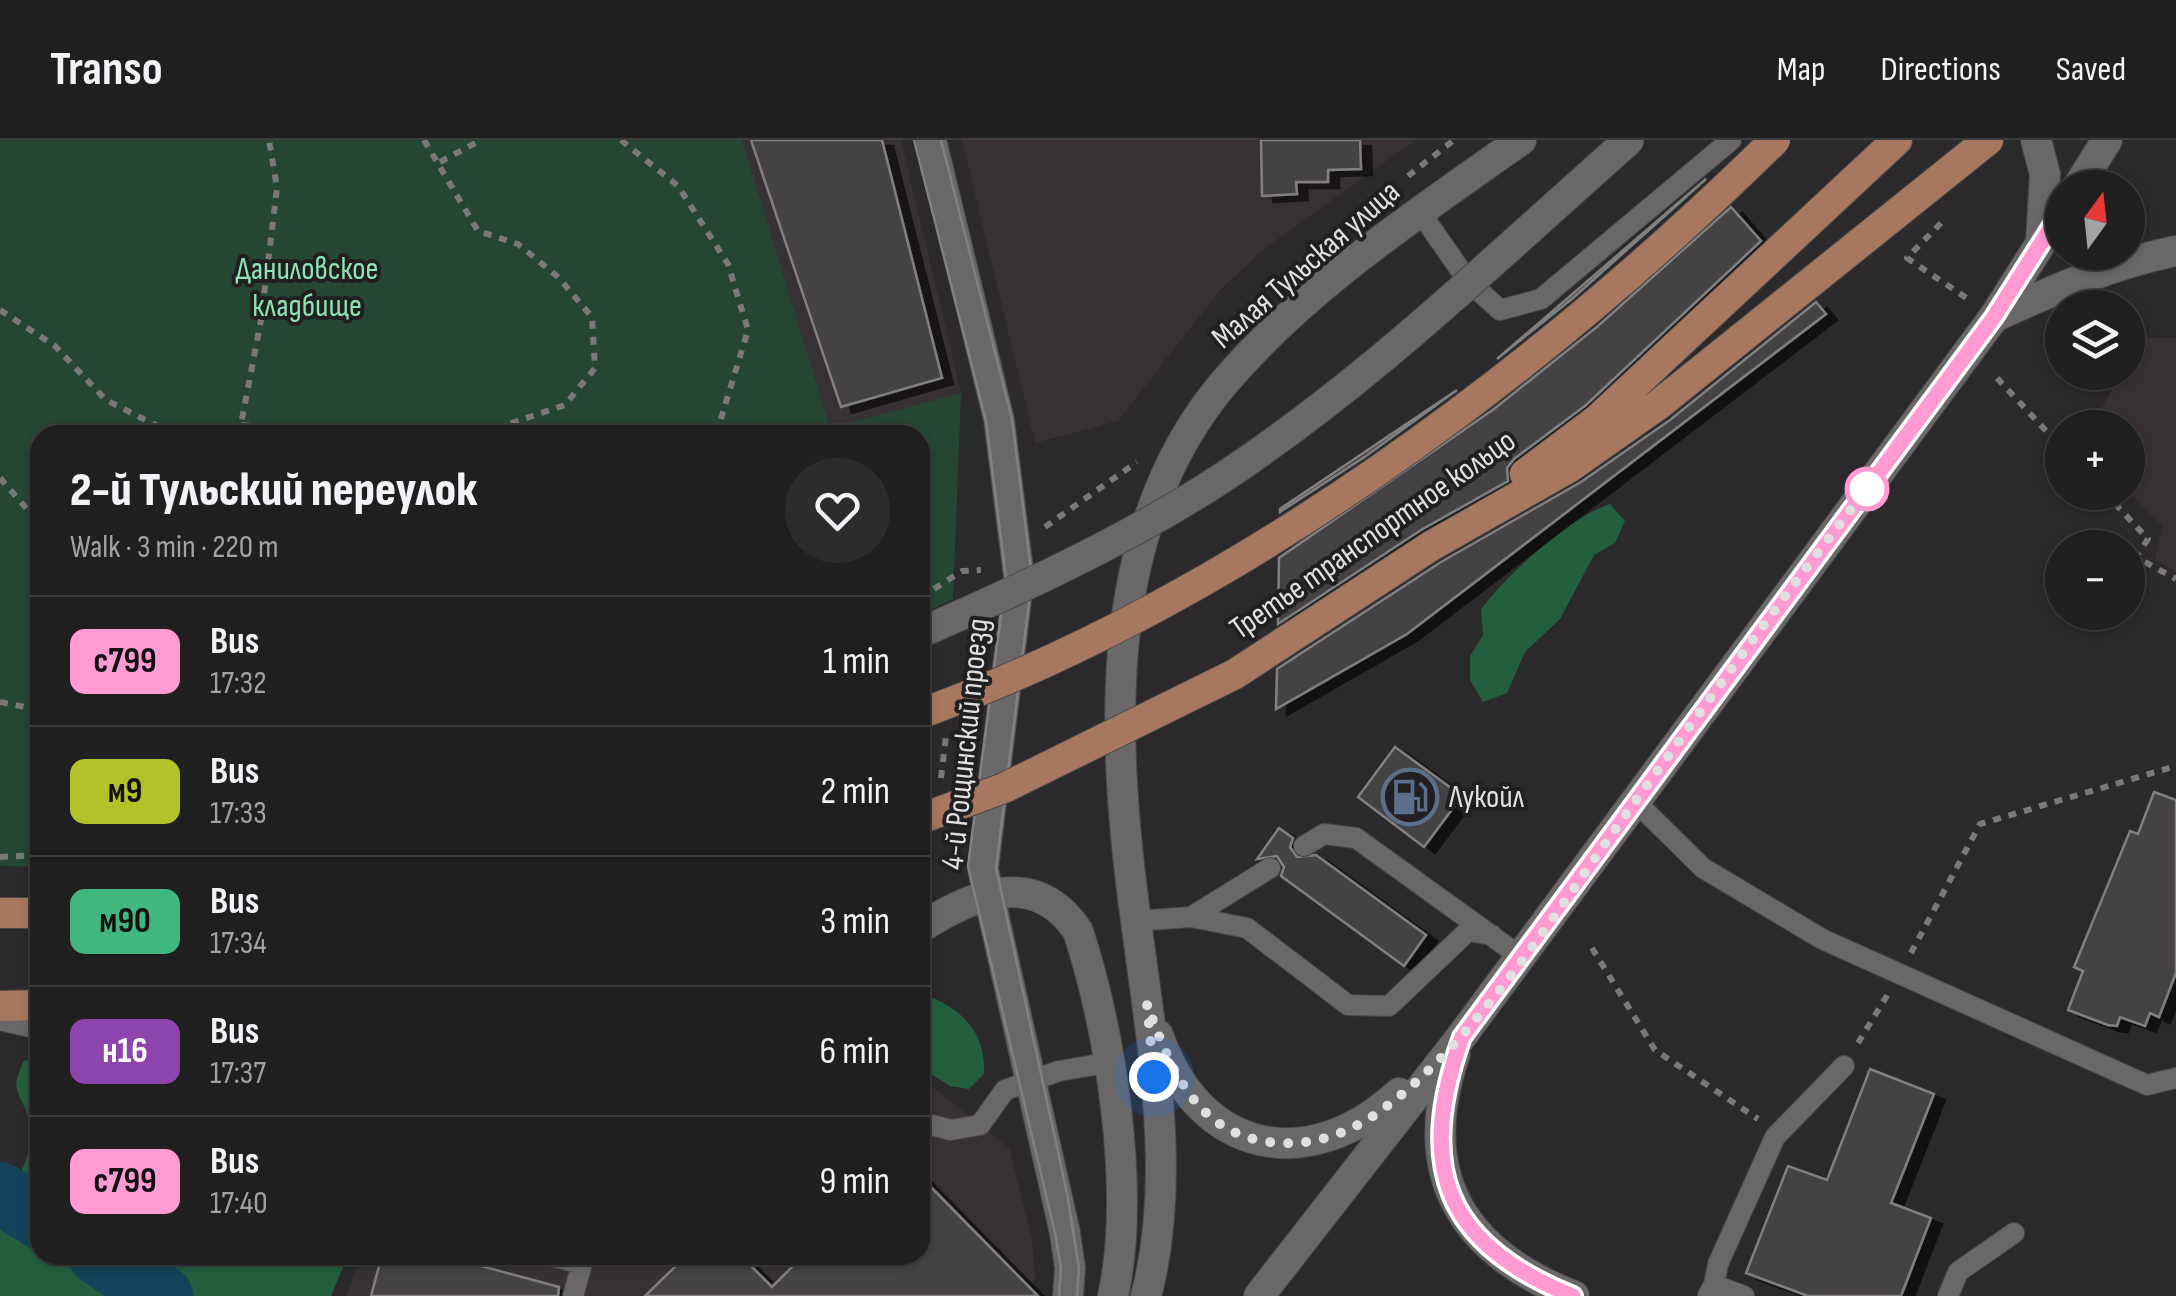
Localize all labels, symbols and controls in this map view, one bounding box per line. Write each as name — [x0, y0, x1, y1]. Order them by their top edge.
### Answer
text: Transo — [50, 41, 163, 98]
text: Map — [1777, 48, 1826, 91]
text: Directions — [1881, 48, 2001, 91]
text: Saved — [2056, 48, 2126, 91]
north arrow — [2045, 170, 2145, 270]
map controls — [2045, 170, 2145, 630]
street label: Малая Тульская улица — [1204, 173, 1408, 357]
park label: Даниловское кладбище — [236, 250, 378, 326]
button: layers — [2045, 290, 2145, 390]
button: + — [2045, 410, 2145, 510]
street label: Третье транспортное кольцо — [1223, 422, 1523, 648]
button: heart — [785, 458, 890, 563]
text: 2-й Тульский переулок — [70, 462, 477, 519]
unlabelled marker — [1846, 468, 1888, 510]
text: Walk · 3 min · 220 m — [70, 528, 279, 567]
button: − — [2045, 530, 2145, 630]
street label: 4-й Рощинский проезд — [933, 616, 999, 872]
text: Bus — [210, 619, 259, 664]
text: 1 min — [823, 639, 890, 684]
text: с799 — [93, 640, 157, 683]
text: 17:32 — [210, 664, 266, 703]
text: Bus — [210, 749, 259, 794]
fuel station icon: Лукойл — [1380, 767, 1440, 827]
text: 2 min — [821, 769, 890, 814]
text: м9 — [108, 770, 142, 813]
place label: Лукойл — [1448, 778, 1525, 817]
text: 17:33 — [210, 794, 267, 833]
text: Bus — [210, 879, 259, 924]
text: 3 min — [820, 899, 890, 944]
text: м90 — [99, 900, 151, 943]
text: 17:34 — [210, 924, 267, 963]
text: Bus — [210, 1009, 259, 1054]
text: 6 min — [820, 1029, 890, 1074]
text: н16 — [102, 1030, 148, 1073]
your location — [1129, 1052, 1179, 1102]
text: 17:37 — [210, 1054, 266, 1093]
text: Bus — [210, 1139, 259, 1184]
text: 9 min — [819, 1159, 890, 1204]
text: с799 — [93, 1160, 157, 1203]
text: 17:40 — [210, 1184, 267, 1223]

